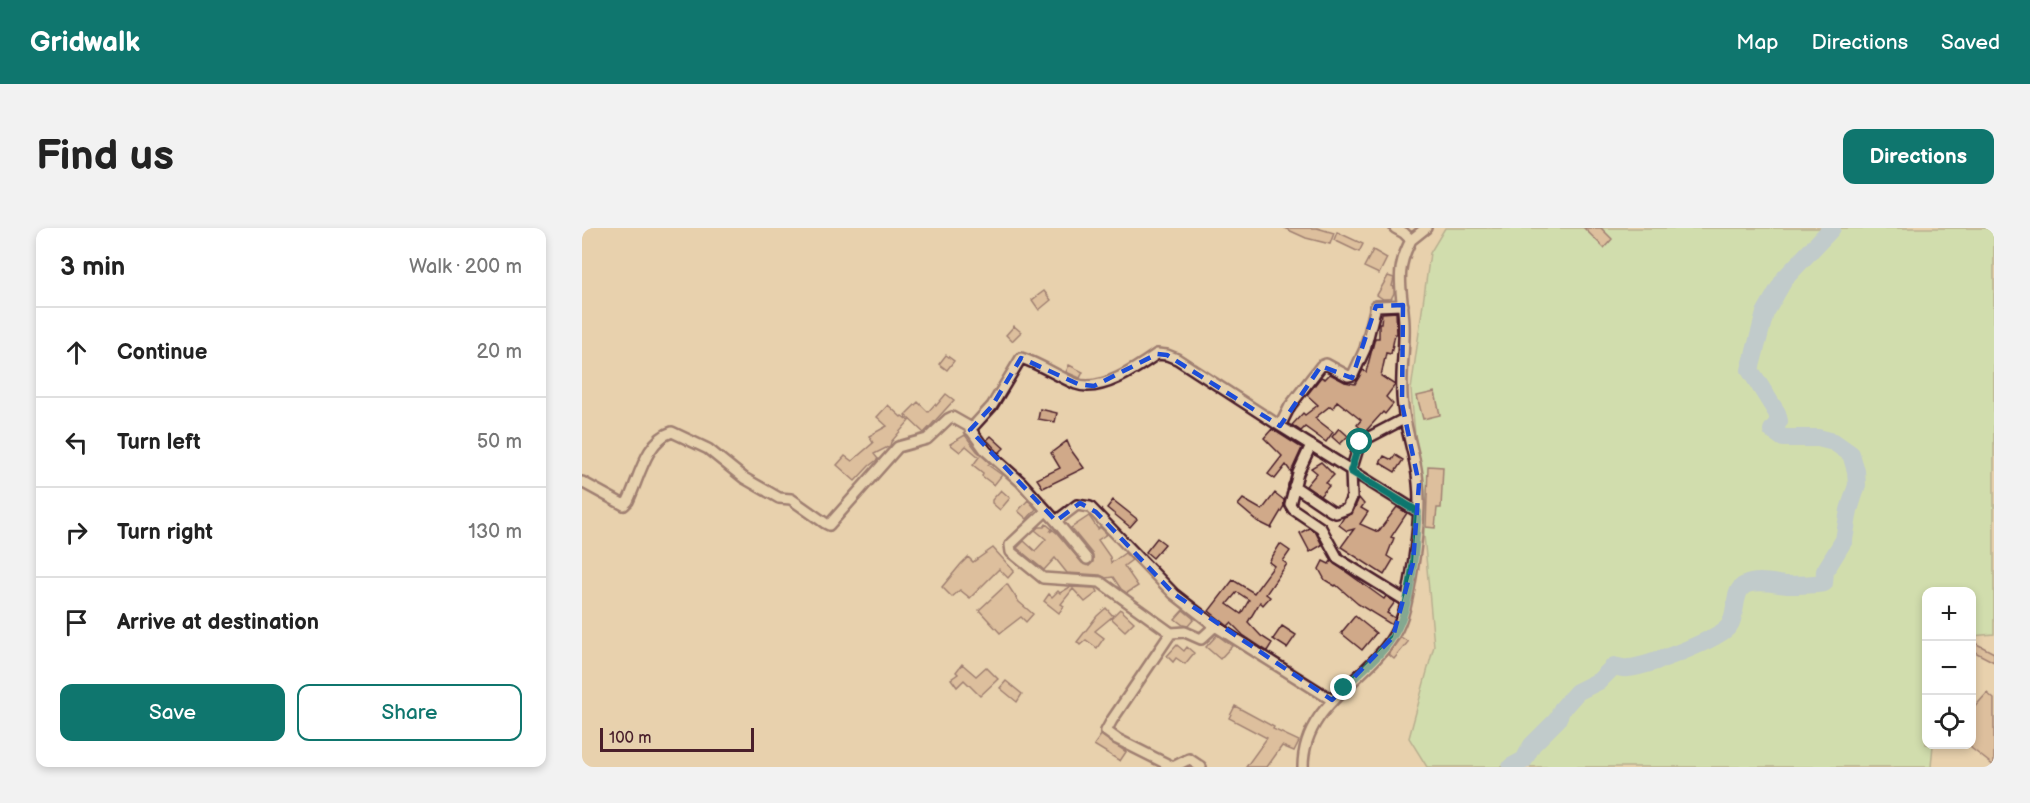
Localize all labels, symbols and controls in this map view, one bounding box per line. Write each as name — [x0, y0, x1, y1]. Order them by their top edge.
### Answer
text: Gridwalk — [30, 26, 140, 59]
text: Map — [1736, 30, 1779, 55]
text: Directions — [1812, 30, 1908, 55]
text: Saved — [1941, 30, 2000, 55]
button: Directions — [1843, 129, 1994, 184]
text: Find us — [36, 131, 174, 182]
text: 3 min — [60, 252, 125, 283]
text: Walk · 200 m — [409, 255, 522, 279]
icon: ahead — [60, 336, 93, 369]
text: Continue — [117, 339, 207, 366]
text: 20 m — [477, 340, 522, 364]
icon: left — [60, 426, 93, 459]
route start — [1346, 428, 1372, 454]
text: Turn left — [117, 429, 201, 456]
text: 50 m — [477, 430, 522, 454]
icon: right — [60, 516, 93, 549]
text: Turn right — [117, 519, 213, 546]
text: 130 m — [468, 520, 522, 544]
map controls — [1922, 587, 1976, 749]
button: + — [1922, 587, 1976, 641]
icon: arrive — [60, 606, 93, 639]
text: Arrive at destination — [117, 609, 319, 636]
button: − — [1922, 641, 1976, 695]
route end — [1330, 674, 1356, 700]
button: Save — [60, 684, 285, 741]
button: Share — [297, 684, 522, 741]
button: locate — [1922, 695, 1976, 749]
scale bar — [600, 725, 754, 752]
text: 100 m — [609, 729, 652, 748]

